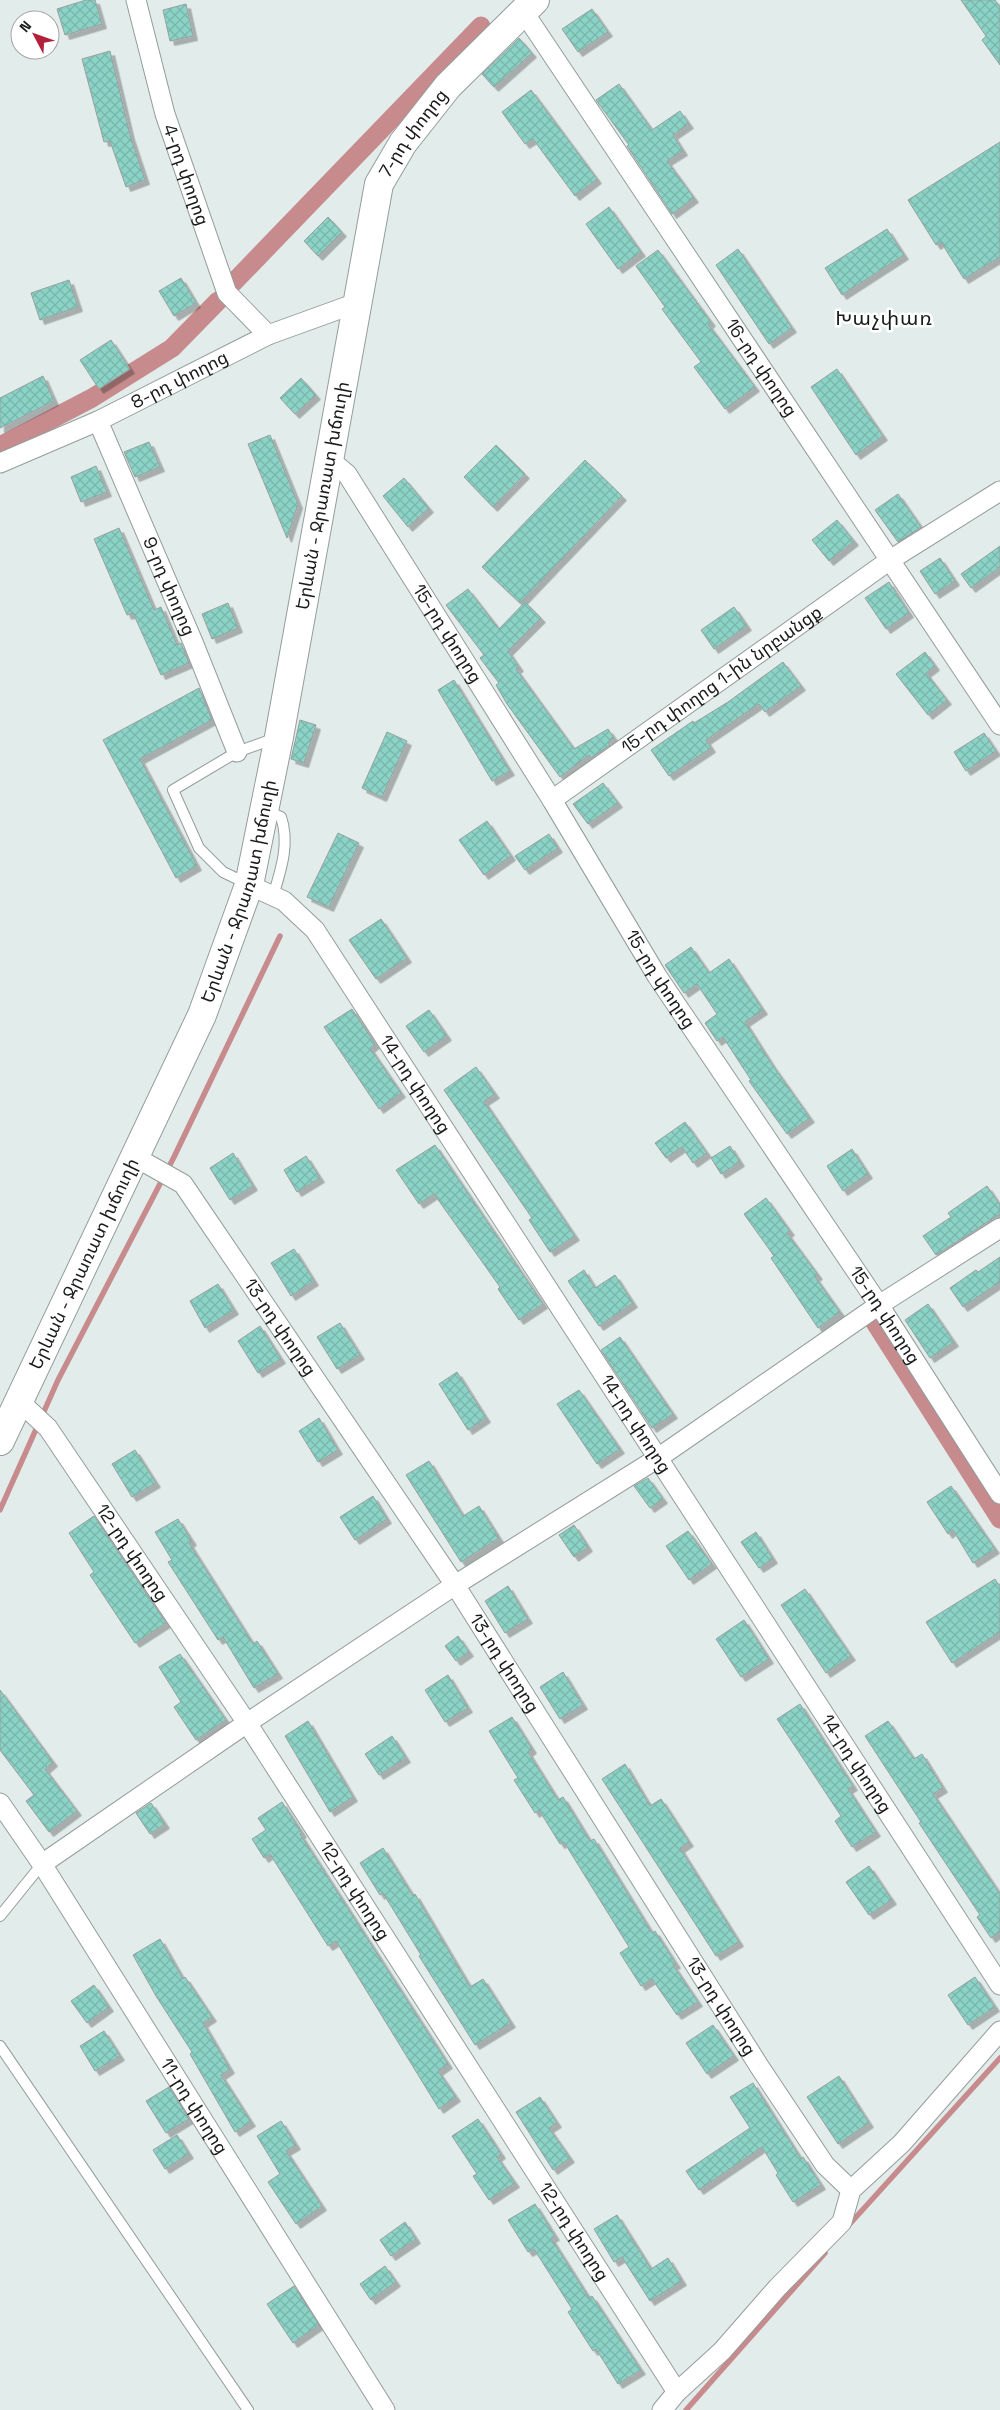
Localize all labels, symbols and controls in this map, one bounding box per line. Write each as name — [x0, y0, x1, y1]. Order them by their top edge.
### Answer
north arrow — [10, 10, 60, 60]
text: N — [15, 17, 35, 36]
street label: 7-րդ փողոց — [373, 84, 452, 181]
street label: 4-րդ փողոց — [158, 121, 215, 228]
district label: Խաչփառ — [835, 305, 933, 331]
street label: 16-րդ փողոց — [721, 314, 803, 421]
street label: 8-րդ փողոց — [127, 345, 232, 413]
street label: Երևան - Ջրառատ խճուղի — [290, 380, 354, 612]
street label: 9-րդ փողոց — [138, 533, 201, 639]
street label: 15-րդ փողոց — [408, 579, 488, 687]
street label: 15-րդ փողոց 1-ին նրբանցք — [617, 600, 826, 758]
street label: Երևան - Ջրառատ խճուղի — [195, 778, 281, 1006]
street label: 15-րդ փողոց — [621, 925, 701, 1033]
street label: 14-րդ փողոց — [375, 1030, 456, 1138]
street label: Երևան - Ջրառատ խճուղի — [24, 1154, 144, 1373]
street label: 15-րդ փողոց — [845, 1261, 926, 1368]
street label: 13-րդ փողոց — [239, 1274, 322, 1380]
street label: 14-րդ փողոց — [596, 1370, 677, 1478]
street label: 12-րդ փողոց — [91, 1499, 174, 1606]
street label: 13-րդ փողոց — [465, 1609, 545, 1717]
street label: 14-րդ փողոց — [816, 1710, 897, 1817]
street label: 12-րդ փողոց — [315, 1837, 395, 1944]
street label: 13-րդ փողոց — [682, 1952, 762, 2060]
street label: 11-րդ փողոց — [156, 2053, 233, 2158]
street label: 12-րդ փողոց — [534, 2178, 614, 2285]

